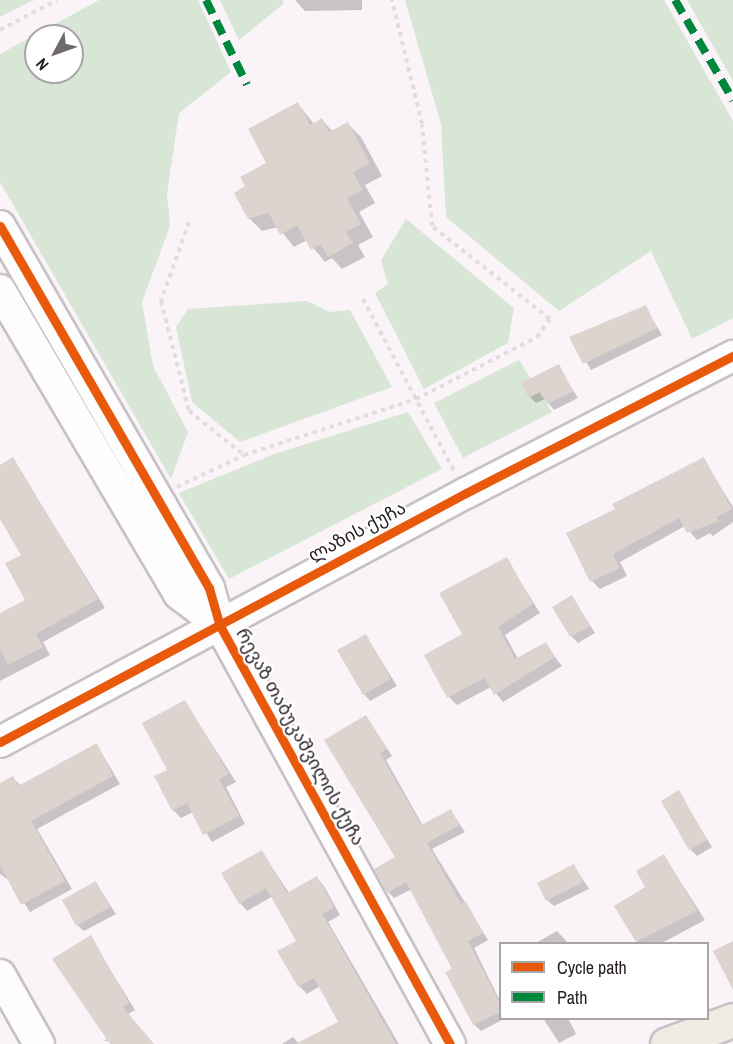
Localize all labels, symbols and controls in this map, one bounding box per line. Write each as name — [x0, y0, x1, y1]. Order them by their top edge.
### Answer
north arrow — [24, 24, 84, 84]
text: N — [31, 54, 53, 75]
street label: ლაზის ქუჩა — [304, 497, 410, 567]
street label: რევაზ თაბუკაშვილის ქუჩა — [231, 625, 369, 849]
legend — [499, 942, 709, 1020]
text: Cycle path — [557, 955, 627, 980]
text: Path — [557, 985, 587, 1010]

